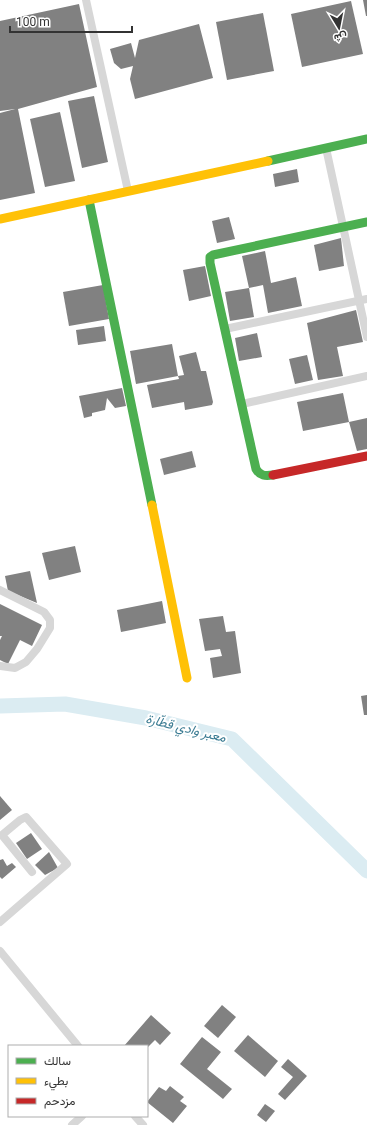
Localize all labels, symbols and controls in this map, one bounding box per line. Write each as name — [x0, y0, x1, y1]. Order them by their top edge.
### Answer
scale bar — [10, 8, 132, 34]
north arrow — [319, 8, 359, 48]
text: 100 m — [16, 15, 50, 29]
text: ش — [333, 30, 348, 45]
water label: معبر وادي قطّارة — [144, 710, 228, 748]
legend — [8, 1045, 148, 1117]
text: سالك — [44, 1054, 71, 1068]
text: بطيء — [44, 1074, 68, 1091]
text: مزدحم — [44, 1094, 75, 1109]

